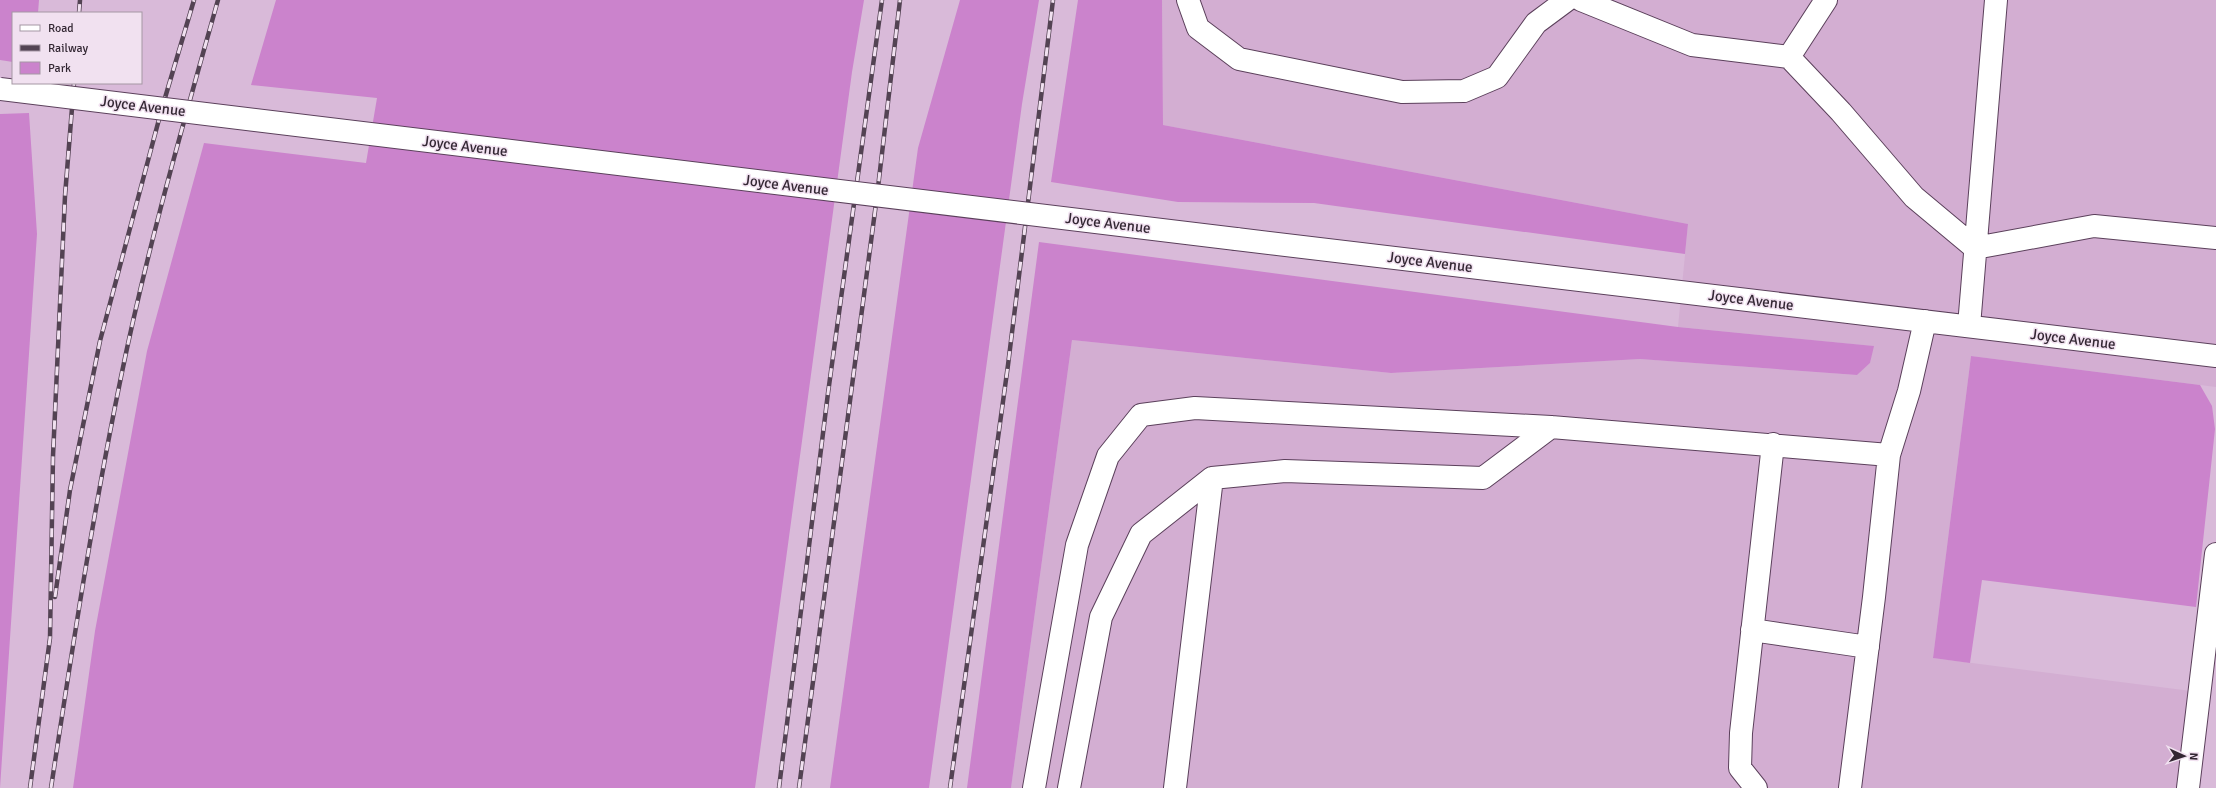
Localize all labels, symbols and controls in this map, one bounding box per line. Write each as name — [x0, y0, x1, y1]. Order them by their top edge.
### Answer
legend — [12, 12, 142, 84]
text: Road — [48, 21, 74, 36]
text: Railway — [48, 41, 88, 56]
text: Park — [48, 61, 71, 76]
street label: Joyce Avenue — [99, 92, 187, 120]
street label: Joyce Avenue — [421, 132, 509, 160]
street label: Joyce Avenue — [742, 171, 830, 199]
street label: Joyce Avenue — [1064, 209, 1152, 237]
street label: Joyce Avenue — [1386, 248, 1474, 276]
street label: Joyce Avenue — [1707, 286, 1795, 314]
street label: Joyce Avenue — [2029, 325, 2117, 353]
north arrow — [2164, 736, 2204, 776]
text: N — [2187, 752, 2200, 761]

